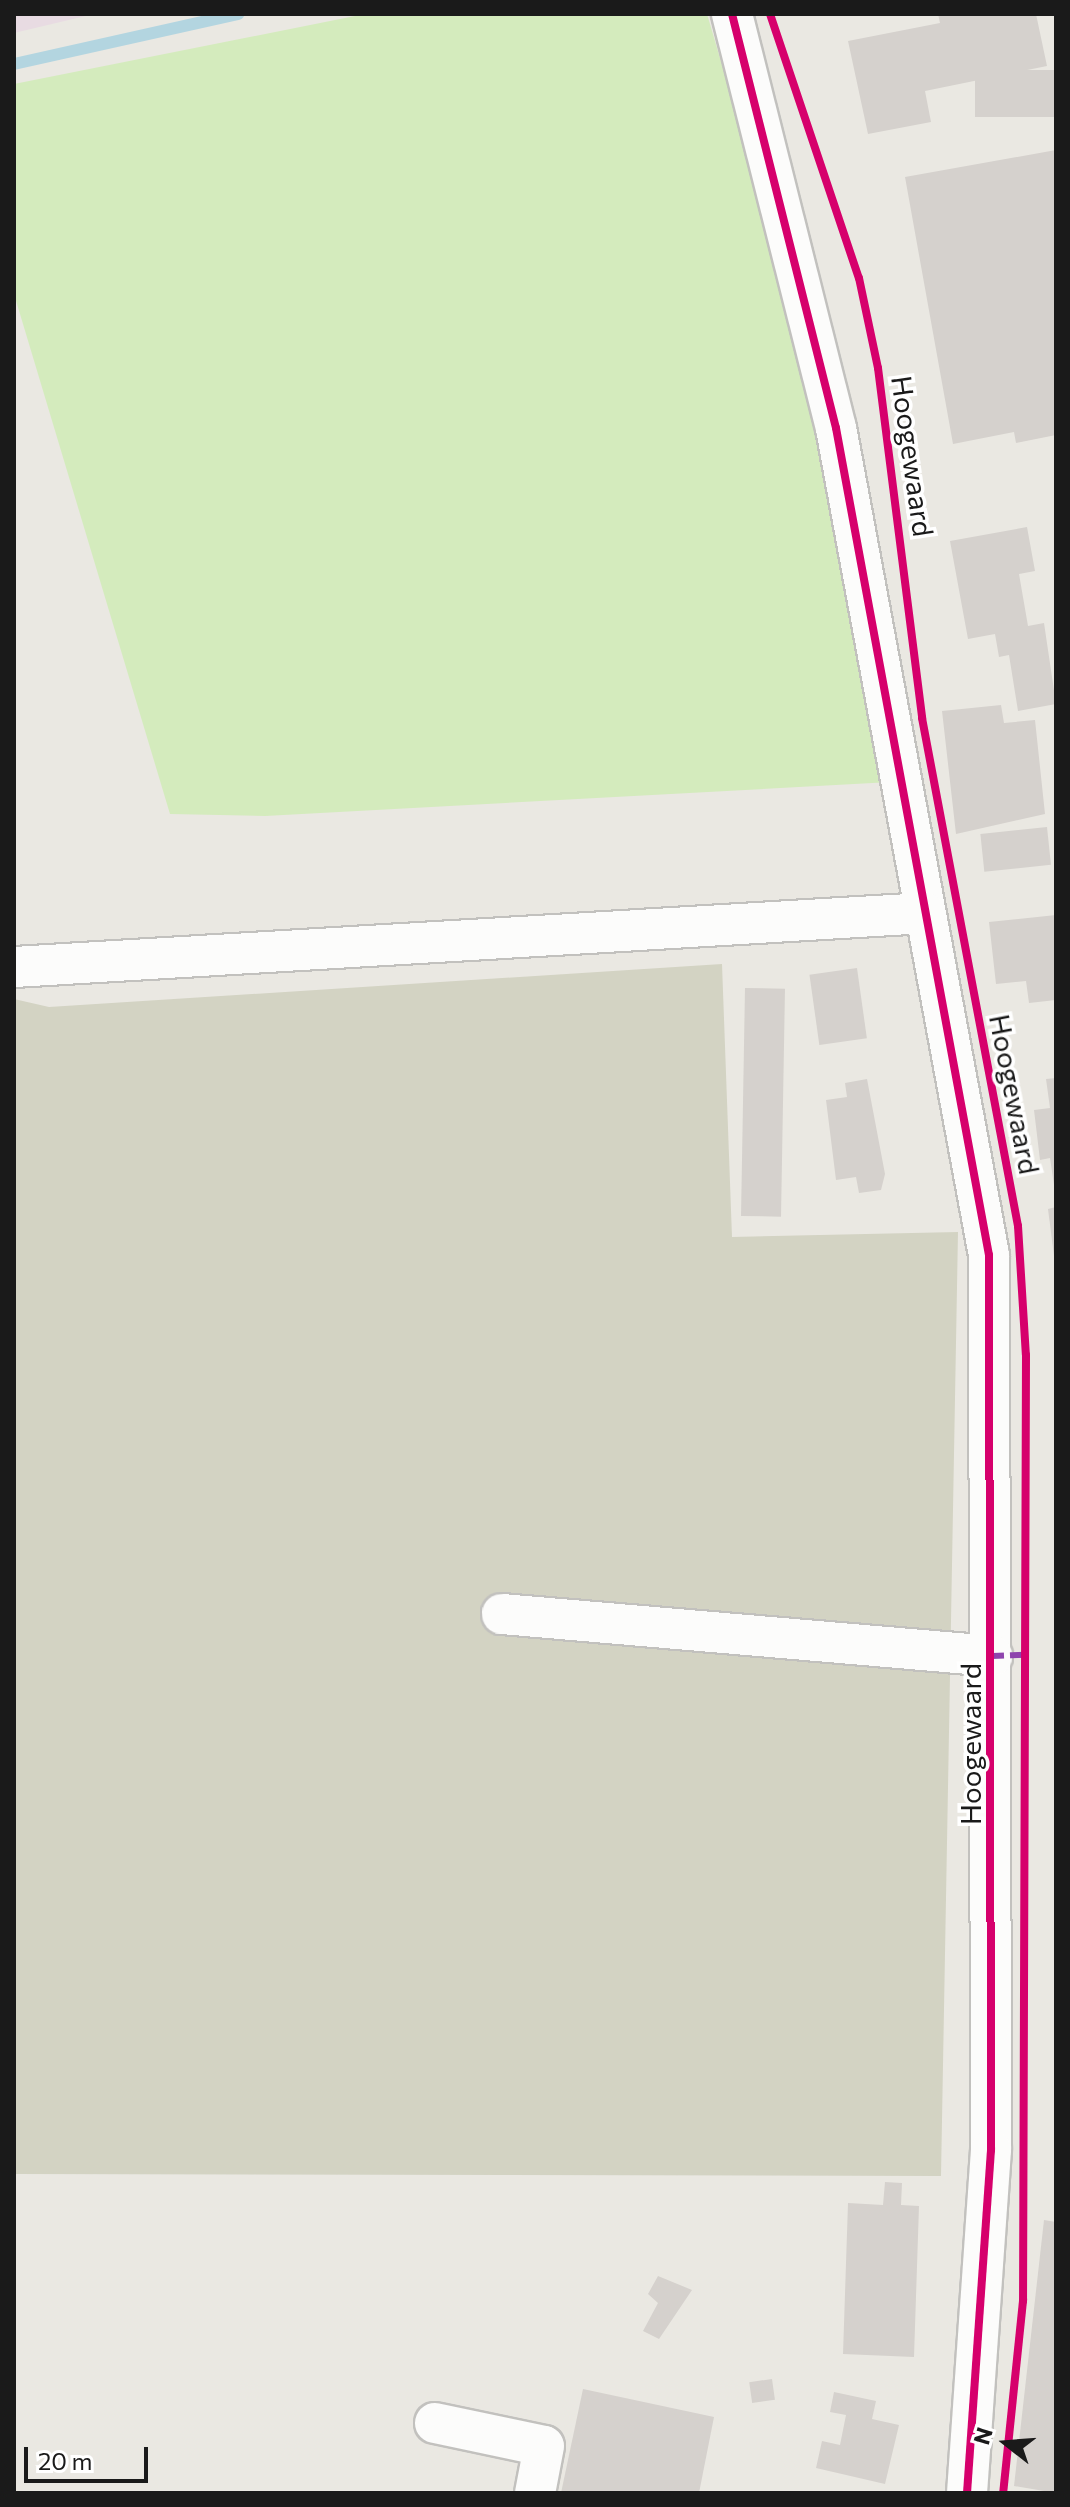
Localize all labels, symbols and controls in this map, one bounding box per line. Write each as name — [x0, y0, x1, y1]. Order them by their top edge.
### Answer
street label: Hoogewaard — [885, 373, 941, 539]
street label: Hoogewaard — [983, 1011, 1047, 1177]
street label: Hoogewaard — [953, 1663, 987, 1825]
north arrow — [966, 2403, 1046, 2483]
text: N — [967, 2424, 998, 2448]
scale bar — [28, 2431, 152, 2481]
text: 20 m — [38, 2446, 92, 2475]

